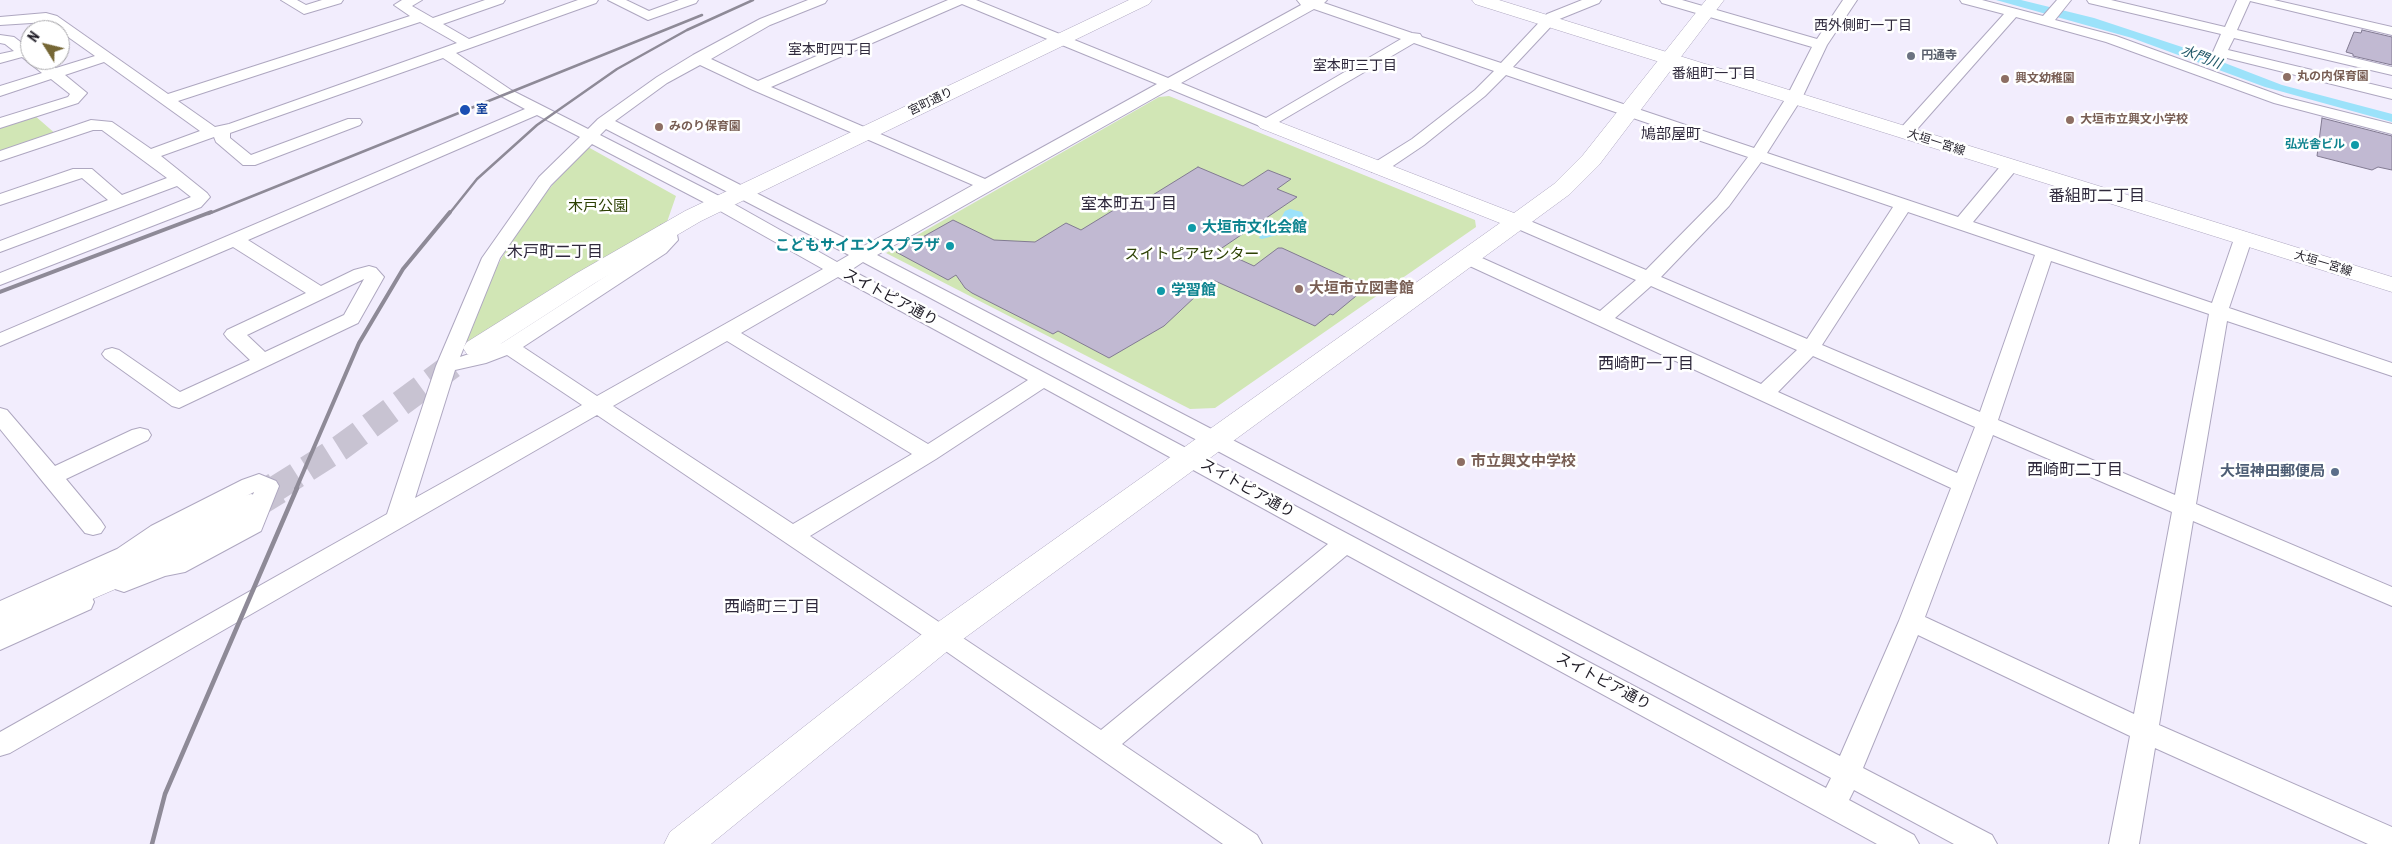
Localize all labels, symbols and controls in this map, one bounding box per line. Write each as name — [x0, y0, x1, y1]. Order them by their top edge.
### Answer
district label: 西外側町一丁目 — [1814, 18, 1912, 34]
north arrow — [20, 20, 70, 70]
text: N — [25, 29, 43, 45]
district label: 室本町四丁目 — [788, 42, 872, 58]
water label: 水門川 — [2178, 43, 2224, 73]
place label: 円通寺 — [1921, 49, 1957, 63]
marker: 円通寺 — [1905, 50, 1917, 62]
district label: 室本町三丁目 — [1313, 58, 1397, 74]
district label: 番組町一丁目 — [1672, 66, 1756, 82]
place label: 丸の内保育園 — [2297, 70, 2369, 84]
marker: 丸の内保育園 — [2281, 71, 2293, 83]
place label: 興文幼稚園 — [2015, 72, 2075, 86]
marker: 興文幼稚園 — [1999, 73, 2011, 85]
street label: 宮町通り — [906, 85, 956, 119]
marker: 室 — [458, 103, 472, 117]
place label: 室 — [476, 103, 488, 117]
place label: 大垣市立興文小学校 — [2080, 113, 2188, 127]
marker: 大垣市立興文小学校 — [2064, 114, 2076, 126]
place label: みのり保育園 — [669, 120, 741, 134]
marker: みのり保育園 — [653, 121, 665, 133]
district label: 鳩部屋町 — [1641, 126, 1701, 144]
street label: 大垣一宮線 — [1905, 127, 1967, 159]
place label: 弘光舎ビル — [2285, 138, 2345, 152]
marker: 弘光舎ビル — [2349, 139, 2361, 151]
district label: 番組町二丁目 — [2049, 187, 2145, 207]
district label: 室本町五丁目 — [1081, 195, 1177, 215]
park label: 木戸公園 — [568, 198, 628, 216]
place label: 大垣市文化会館 — [1202, 219, 1307, 237]
marker: 大垣市文化会館 — [1186, 222, 1198, 234]
place label: こどもサイエンスプラザ — [775, 237, 940, 255]
marker: こどもサイエンスプラザ — [944, 240, 956, 252]
district label: 木戸町二丁目 — [507, 243, 603, 263]
park label: スイトピアセンター — [1125, 246, 1259, 264]
street label: 大垣一宮線 — [2292, 248, 2354, 280]
street label: スイトピア通り — [839, 265, 941, 331]
place label: 大垣市立図書館 — [1309, 280, 1414, 298]
place label: 学習館 — [1171, 282, 1216, 300]
marker: 大垣市立図書館 — [1293, 283, 1305, 295]
marker: 学習館 — [1155, 285, 1167, 297]
district label: 西崎町一丁目 — [1598, 355, 1694, 375]
place label: 市立興文中学校 — [1471, 453, 1576, 471]
street label: スイトピア通り — [1197, 456, 1297, 522]
marker: 市立興文中学校 — [1455, 456, 1467, 468]
district label: 西崎町二丁目 — [2027, 461, 2123, 481]
place label: 大垣神田郵便局 — [2220, 463, 2325, 481]
marker: 大垣神田郵便局 — [2329, 466, 2341, 478]
district label: 西崎町三丁目 — [724, 598, 820, 618]
street label: スイトピア通り — [1552, 649, 1654, 715]

